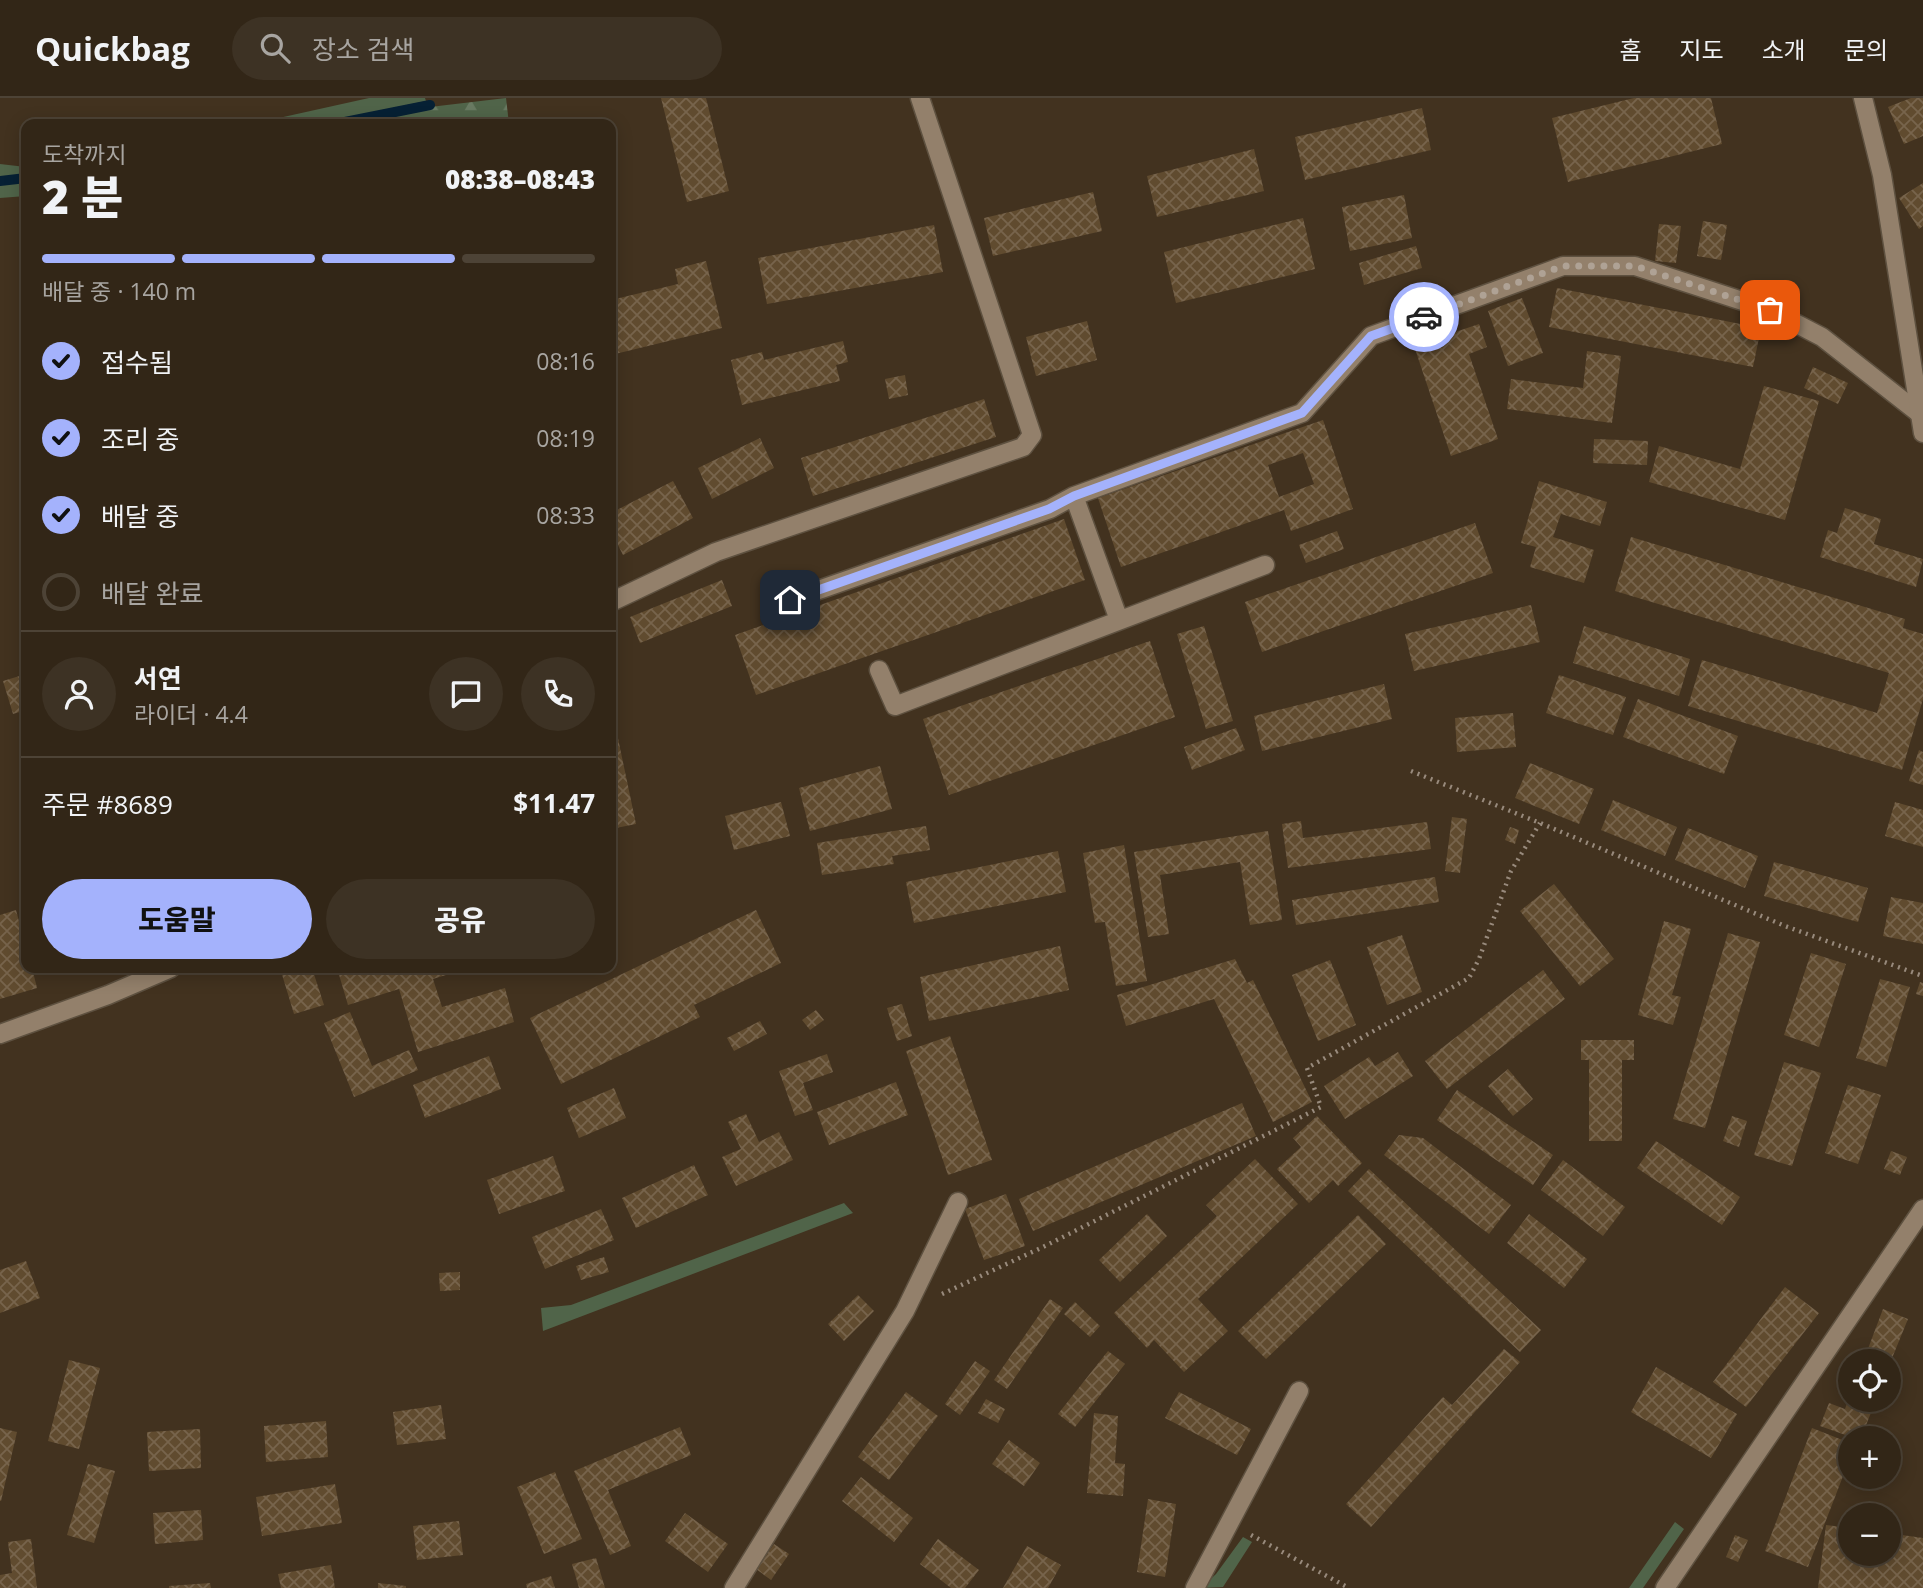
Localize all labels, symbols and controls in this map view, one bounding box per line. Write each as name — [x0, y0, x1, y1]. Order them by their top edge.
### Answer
search box — [232, 17, 722, 80]
text: Quickbag — [35, 26, 190, 71]
icon: search — [256, 29, 294, 67]
text: 장소 검색 — [312, 31, 414, 67]
text: 홈 — [1619, 33, 1641, 66]
text: 지도 — [1679, 33, 1724, 66]
text: 소개 — [1762, 33, 1806, 66]
text: 문의 — [1844, 33, 1888, 66]
text: 도착까지 — [42, 138, 127, 170]
text: 08:38–08:43 — [445, 161, 595, 197]
text: 2 분 — [42, 165, 123, 227]
text: 배달 중 · 140 m — [42, 275, 196, 307]
pin — [1740, 280, 1800, 340]
courier — [1389, 282, 1459, 352]
icon: bag — [1751, 291, 1789, 329]
icon: car — [1405, 298, 1443, 336]
icon: check — [42, 342, 80, 380]
text: 접수됨 — [101, 344, 173, 380]
text: 08:16 — [536, 345, 595, 377]
icon: check — [42, 419, 80, 457]
text: 조리 중 — [101, 421, 180, 457]
text: 08:19 — [536, 422, 595, 454]
icon: check — [42, 496, 80, 534]
text: 배달 중 — [101, 498, 180, 534]
text: 08:33 — [536, 499, 595, 531]
pin — [760, 570, 820, 630]
text: 배달 완료 — [101, 575, 203, 611]
icon: home — [771, 581, 809, 619]
button: person — [42, 657, 116, 731]
button: chat — [429, 657, 503, 731]
button: phone — [521, 657, 595, 731]
text: 서연 — [134, 660, 182, 696]
text: 라이더 · 4.4 — [134, 698, 248, 730]
text: $11.47 — [513, 785, 595, 821]
text: 주문 #8689 — [42, 786, 173, 822]
button: 도움말 — [42, 879, 312, 959]
button: 공유 — [326, 879, 595, 959]
map controls — [1838, 1349, 1901, 1566]
button: locate — [1838, 1349, 1901, 1412]
button: + — [1838, 1426, 1901, 1489]
button: − — [1838, 1503, 1901, 1566]

